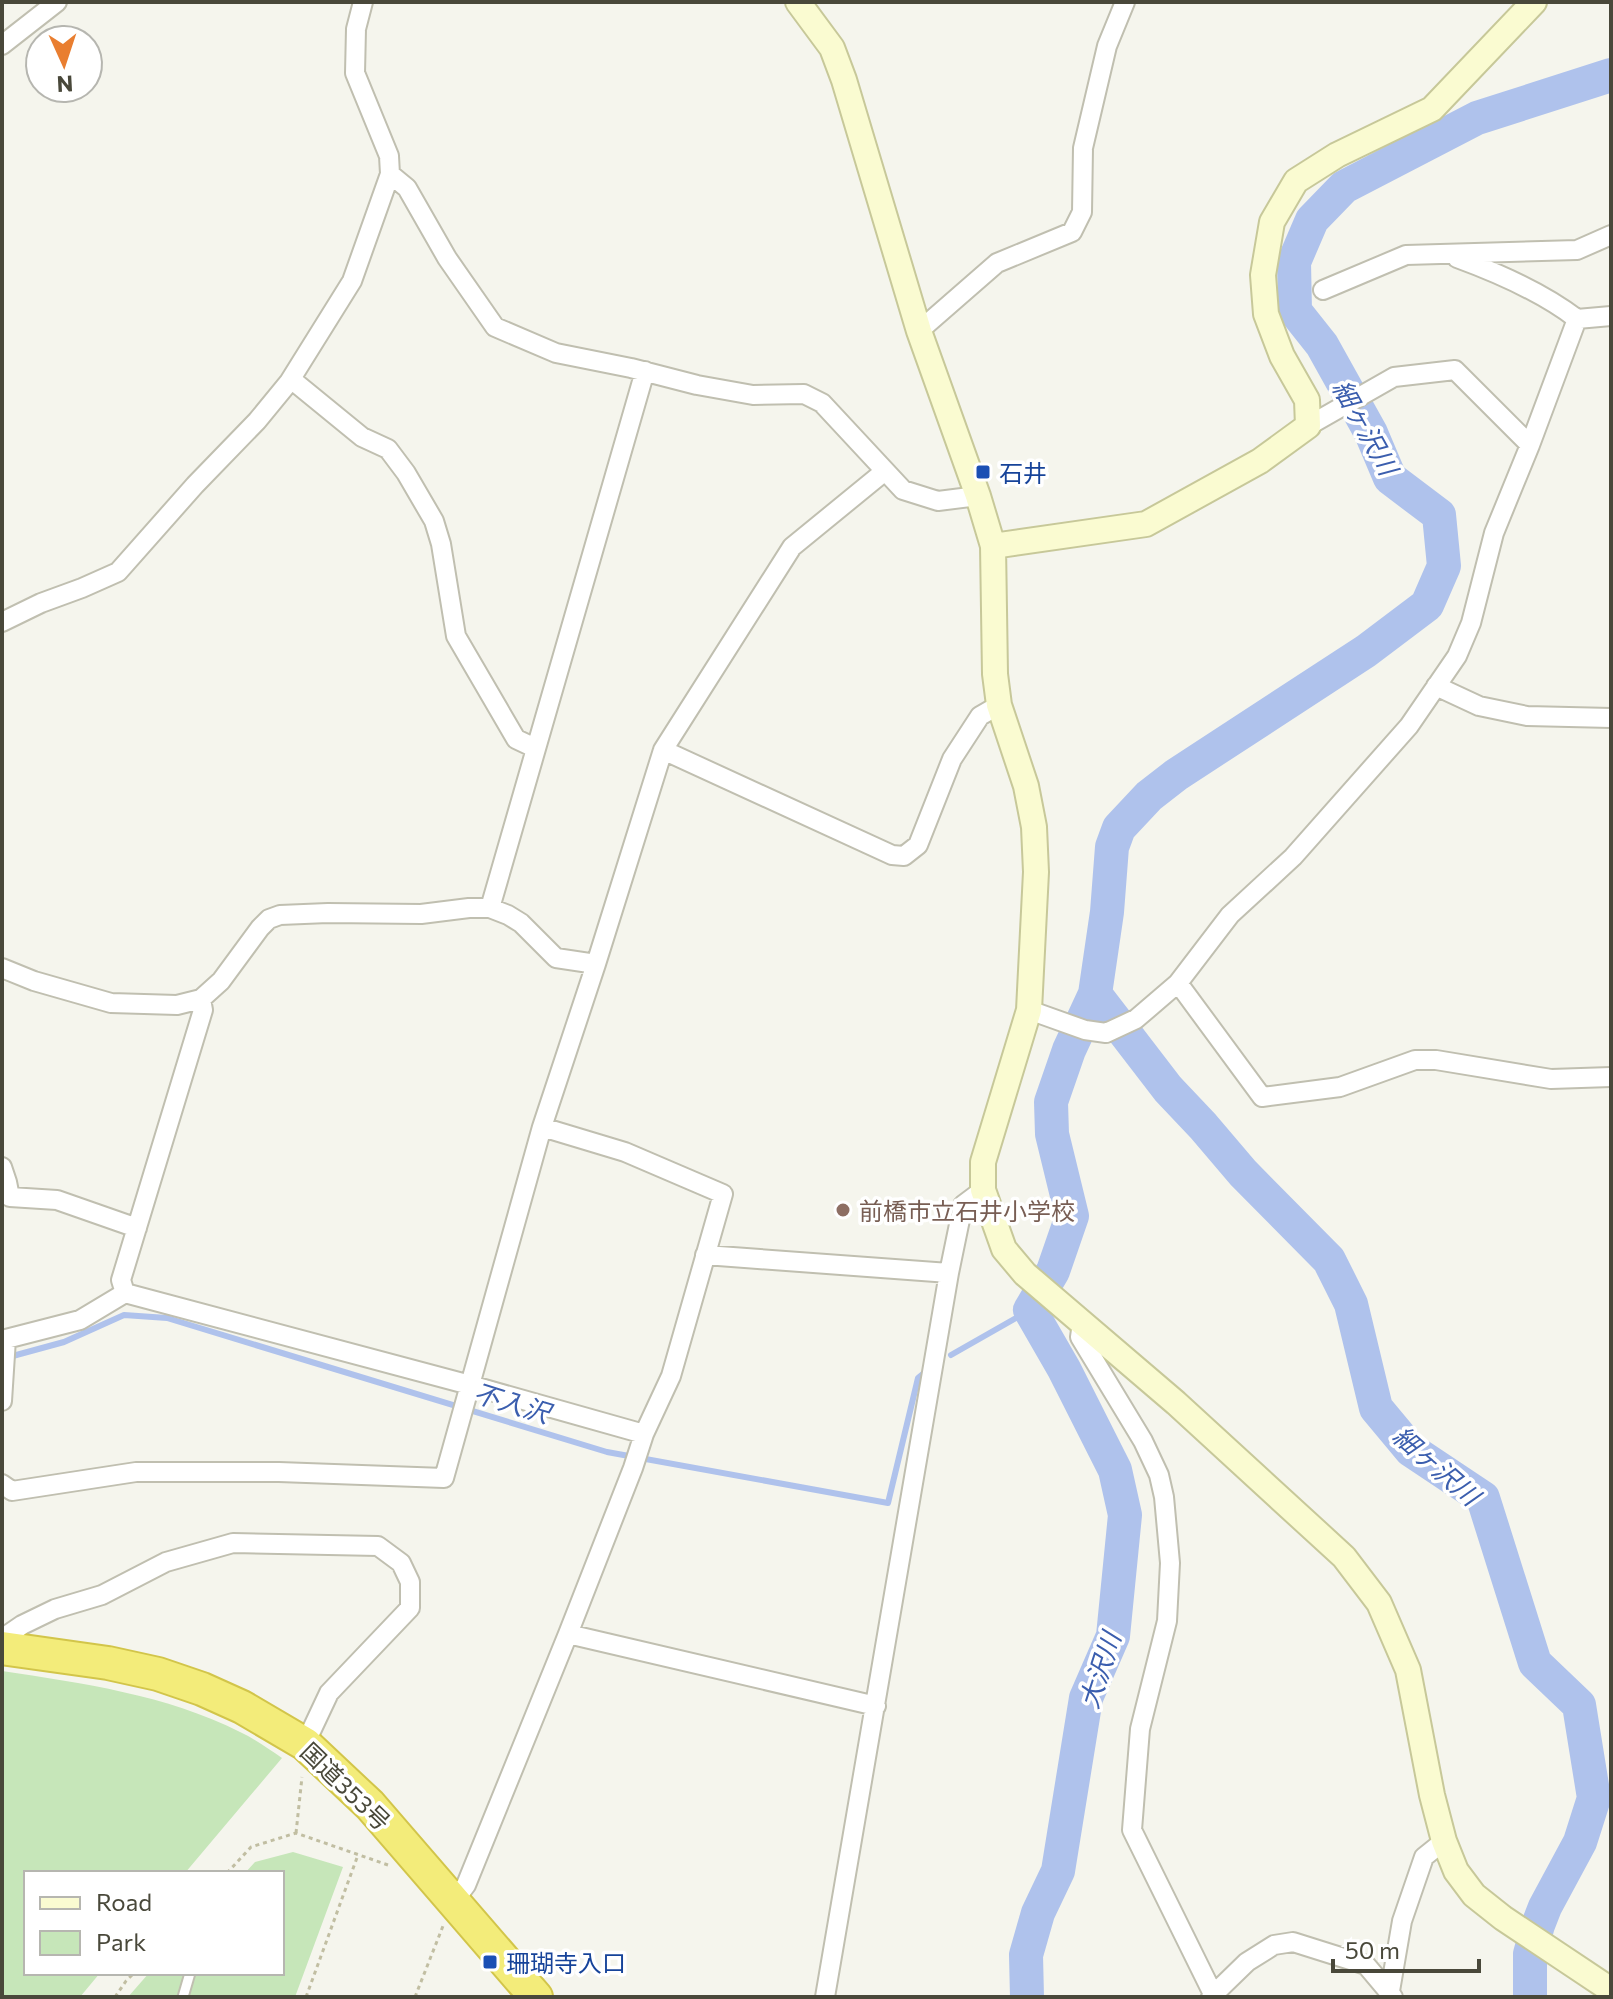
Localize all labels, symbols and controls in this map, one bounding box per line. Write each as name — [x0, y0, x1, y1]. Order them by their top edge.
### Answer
north arrow — [24, 24, 104, 104]
text: N — [56, 71, 74, 98]
water label: 細ヶ沢川 — [1327, 374, 1406, 483]
place label: 石井 — [999, 458, 1047, 487]
marker: 石井 — [974, 463, 992, 481]
place label: 前橋市立石井小学校 — [859, 1196, 1075, 1225]
marker: 前橋市立石井小学校 — [834, 1201, 852, 1219]
water label: 不入沢 — [470, 1376, 557, 1429]
water label: 細ヶ沢川 — [1388, 1419, 1489, 1513]
water label: 大沢川 — [1072, 1625, 1127, 1712]
street label: 国道353号 — [295, 1736, 397, 1836]
legend — [24, 1871, 284, 1975]
text: Road — [96, 1887, 152, 1916]
scale bar — [1333, 1923, 1479, 1973]
text: Park — [96, 1927, 146, 1956]
text: 50 m — [1345, 1935, 1400, 1964]
place label: 珊瑚寺入口 — [506, 1948, 626, 1977]
marker: 珊瑚寺入口 — [481, 1953, 499, 1971]

